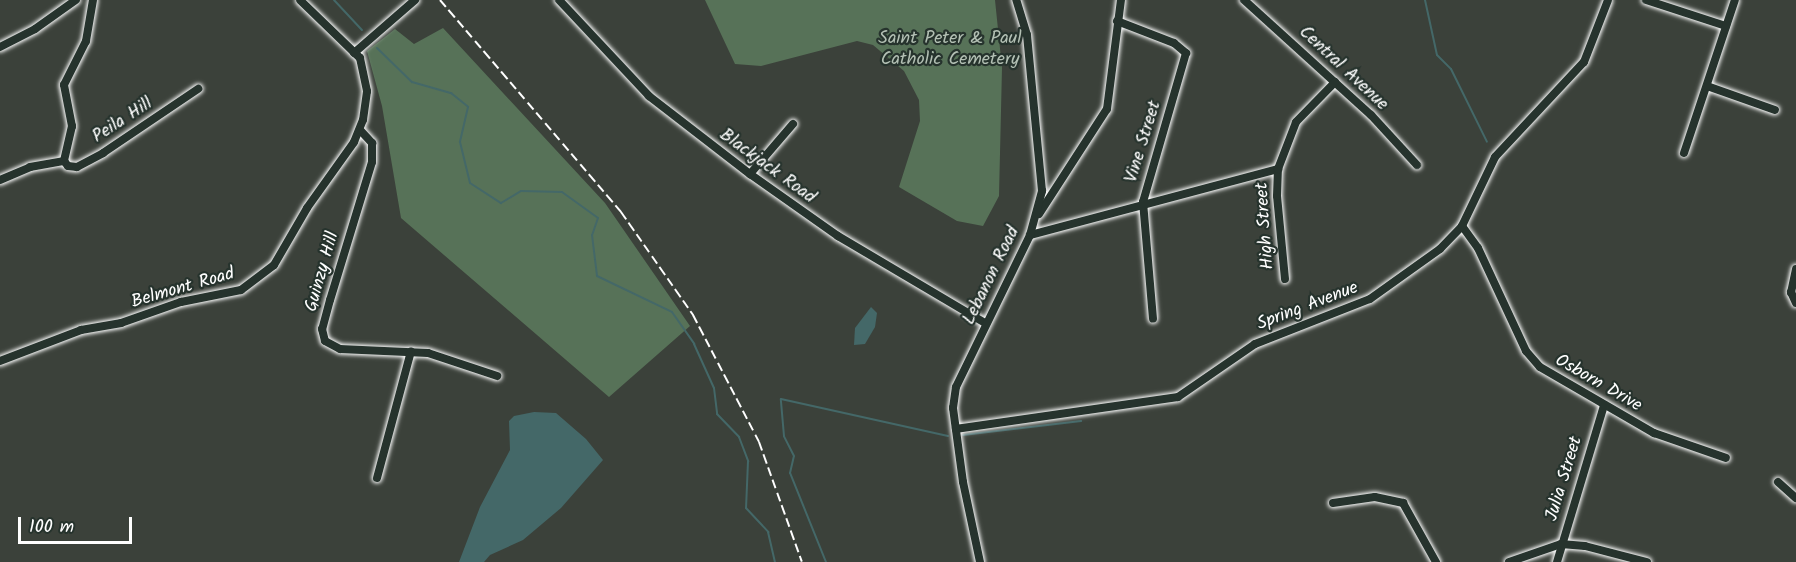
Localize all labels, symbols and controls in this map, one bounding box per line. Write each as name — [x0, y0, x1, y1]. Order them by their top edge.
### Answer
street label: Central Avenue — [1294, 22, 1392, 116]
park label: Saint Peter & Paul Catholic Cemetery — [878, 29, 1022, 72]
street label: Peila Hill — [89, 94, 157, 148]
street label: Vine Street — [1121, 98, 1167, 186]
street label: Blackjack Road — [715, 125, 819, 209]
street label: High Street — [1252, 182, 1280, 270]
street label: Lebanon Road — [959, 223, 1025, 329]
street label: Guinzy Hill — [301, 229, 345, 315]
street label: Belmont Road — [129, 264, 237, 314]
street label: Spring Avenue — [1254, 278, 1362, 336]
street label: Osborn Drive — [1551, 350, 1645, 418]
street label: Julia Street — [1542, 434, 1588, 524]
scale bar — [21, 505, 135, 543]
text: 100 m — [29, 513, 74, 542]

